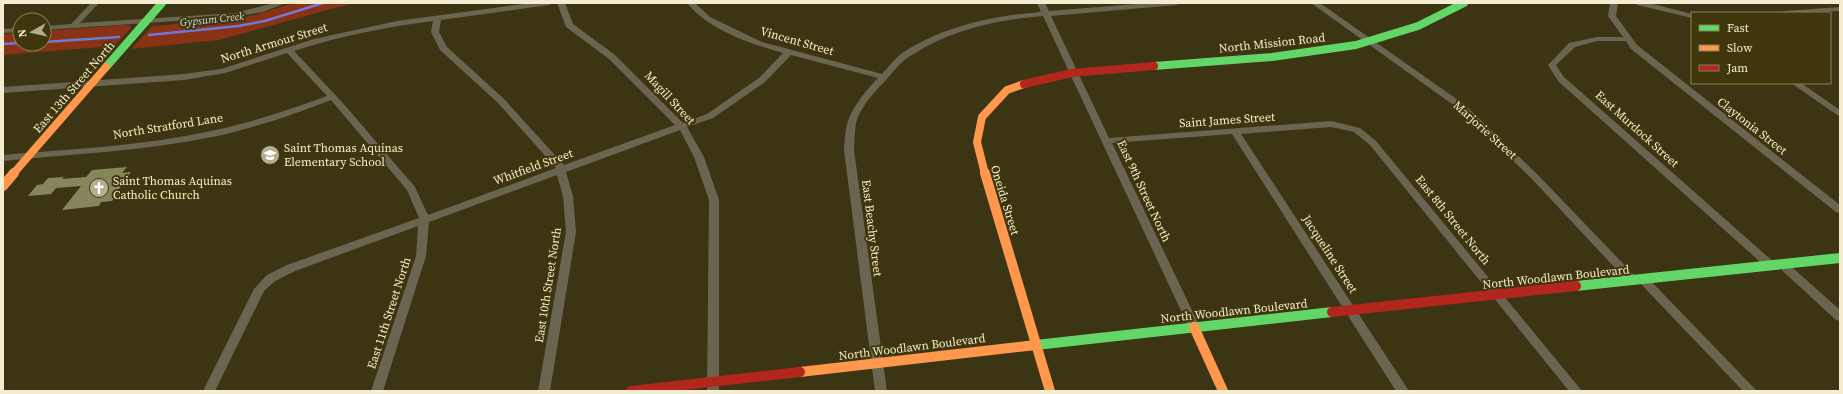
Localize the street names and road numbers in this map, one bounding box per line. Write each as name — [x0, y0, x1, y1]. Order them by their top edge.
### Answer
street label: North Armour Street — [219, 19, 329, 67]
street label: Vincent Street — [759, 23, 836, 59]
street label: North Mission Road — [1218, 29, 1326, 57]
street label: East 13th Street North — [30, 38, 118, 136]
street label: Magill Street — [641, 68, 699, 128]
street label: East Murdock Street — [1592, 87, 1682, 171]
street label: Claytonia Street — [1714, 94, 1790, 158]
street label: Marjorie Street — [1450, 97, 1520, 163]
street label: North Stratford Lane — [112, 109, 224, 143]
street label: Saint James Street — [1179, 109, 1275, 131]
street label: East 9th Street North — [1113, 137, 1175, 245]
street label: Whitfield Street — [491, 145, 575, 189]
street label: Oneida Street — [987, 163, 1023, 237]
street label: East 8th Street North — [1412, 172, 1494, 268]
street label: East Beachy Street — [858, 179, 886, 277]
street label: Jacqueline Street — [1298, 211, 1361, 296]
street label: East 10th Street North — [531, 226, 565, 344]
street label: East 11th Street North — [363, 255, 415, 371]
street label: North Woodlawn Boulevard — [1482, 261, 1630, 293]
street label: North Woodlawn Boulevard — [1160, 295, 1308, 327]
street label: North Woodlawn Boulevard — [838, 330, 986, 364]

